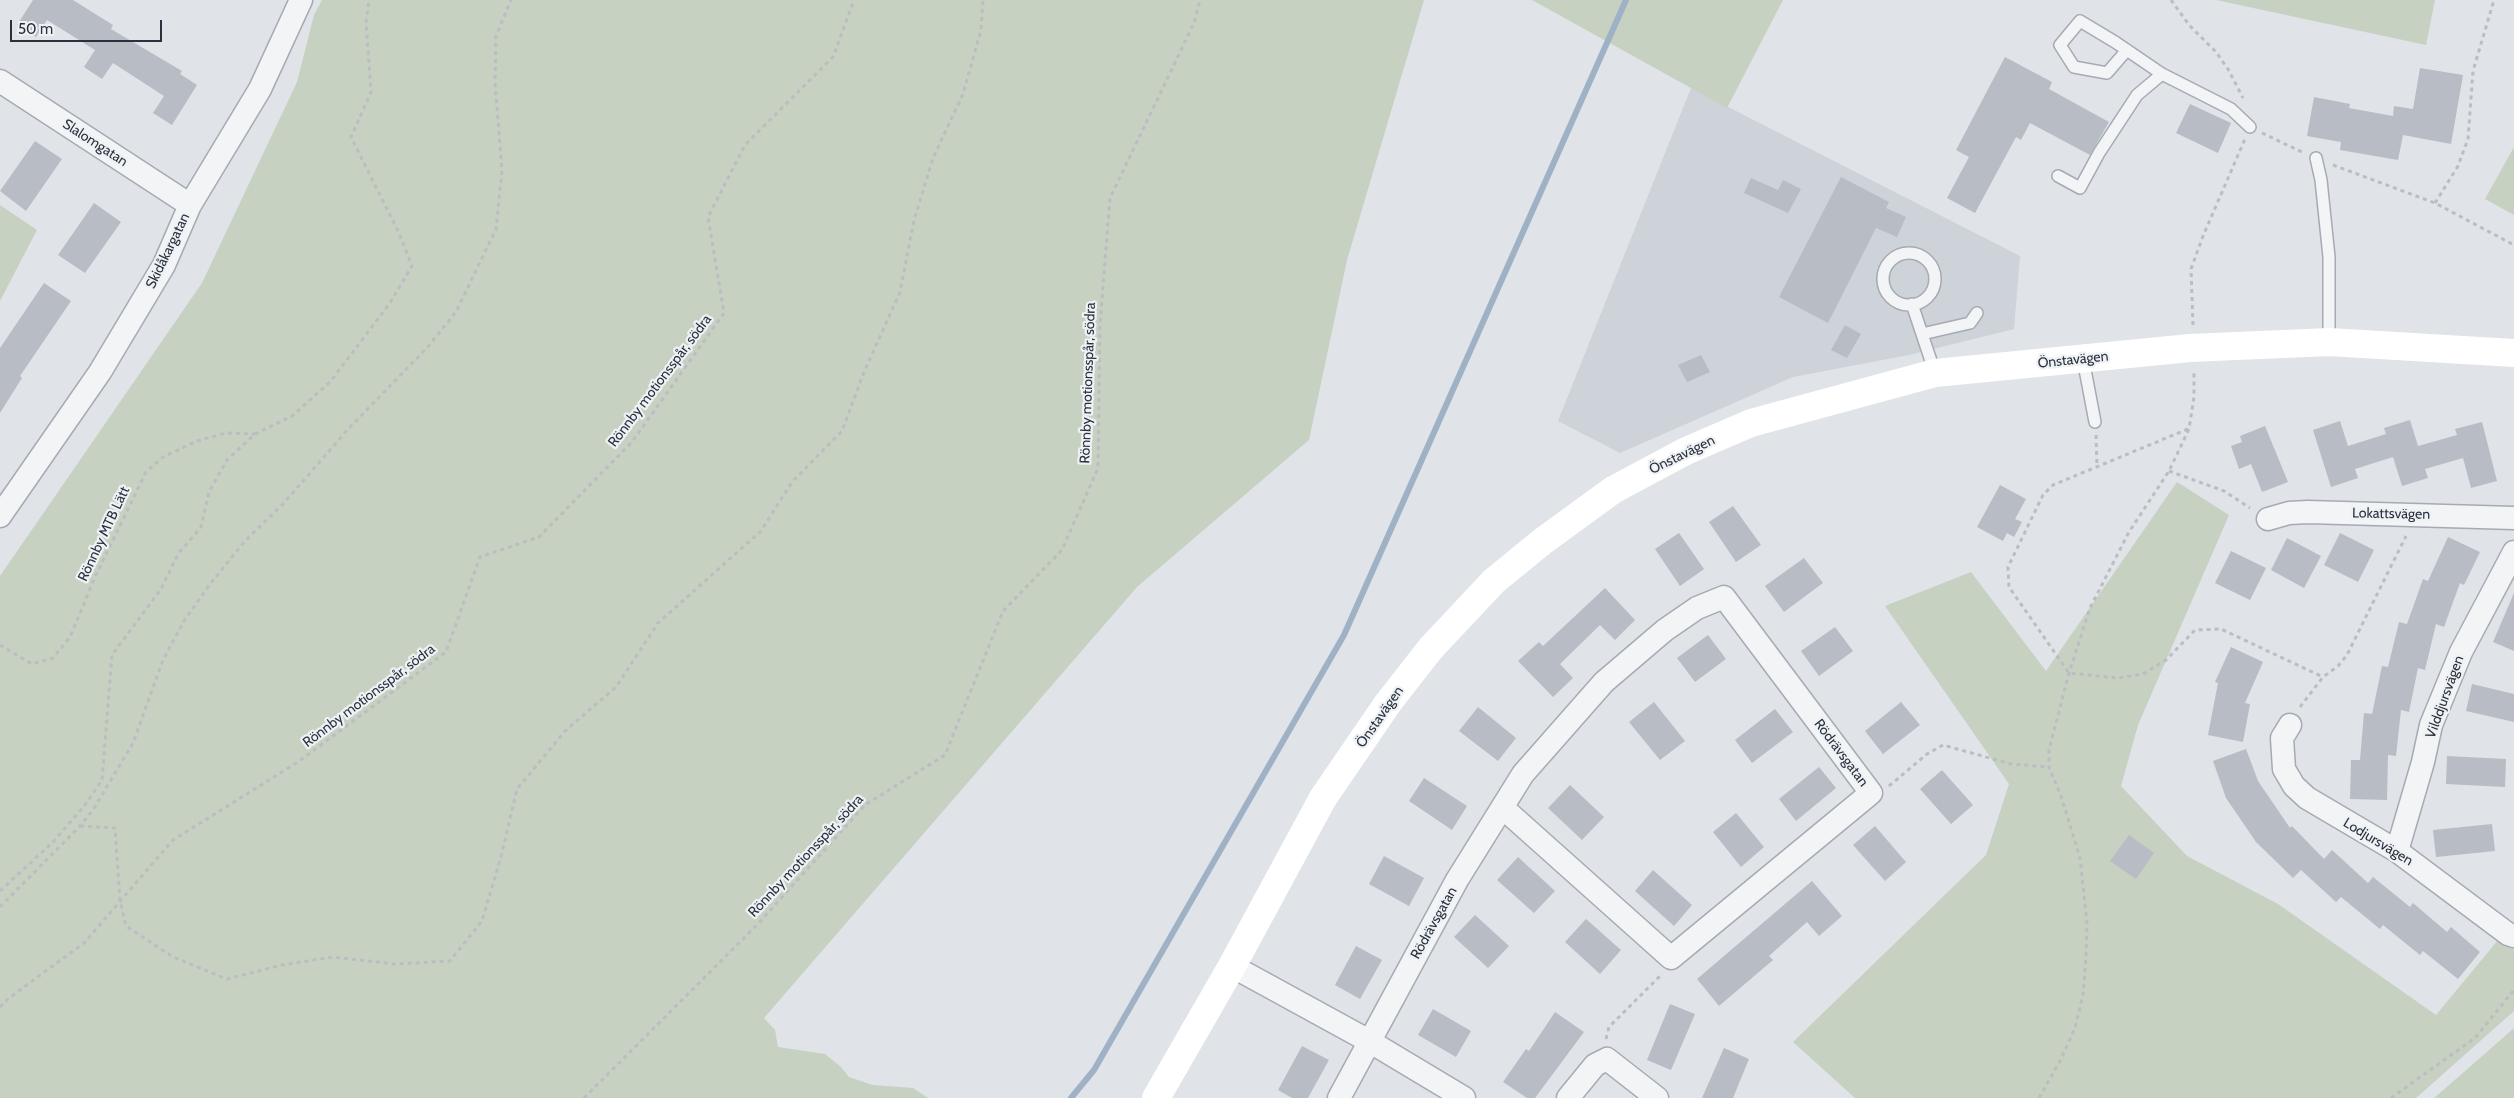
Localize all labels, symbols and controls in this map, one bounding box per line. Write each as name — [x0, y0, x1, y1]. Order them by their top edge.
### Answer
scale bar — [12, 10, 165, 42]
text: 50 m — [18, 20, 53, 38]
street label: Slalomgatan — [59, 116, 131, 170]
street label: Skidåkargatan — [142, 211, 194, 291]
street label: Rönnby motionsspår, södra — [1077, 302, 1099, 464]
street label: Rönnby motionsspår, södra — [605, 312, 715, 450]
street label: Önstavägen — [2037, 348, 2109, 372]
street label: Önstavägen — [1646, 432, 1718, 478]
street label: Rönnby MTB Lätt — [75, 484, 133, 584]
street label: Lokattsvägen — [2352, 505, 2430, 523]
street label: Rönnby motionsspår, södra — [300, 641, 438, 751]
street label: Vilddjursvägen — [2422, 653, 2468, 741]
street label: Önstavägen — [1353, 683, 1407, 751]
street label: Rödrävsgatan — [1810, 716, 1872, 790]
street label: Rönnby motionsspår, södra — [745, 791, 867, 921]
street label: Lodjursvägen — [2340, 815, 2416, 869]
street label: Rödrävsgatan — [1407, 884, 1461, 962]

